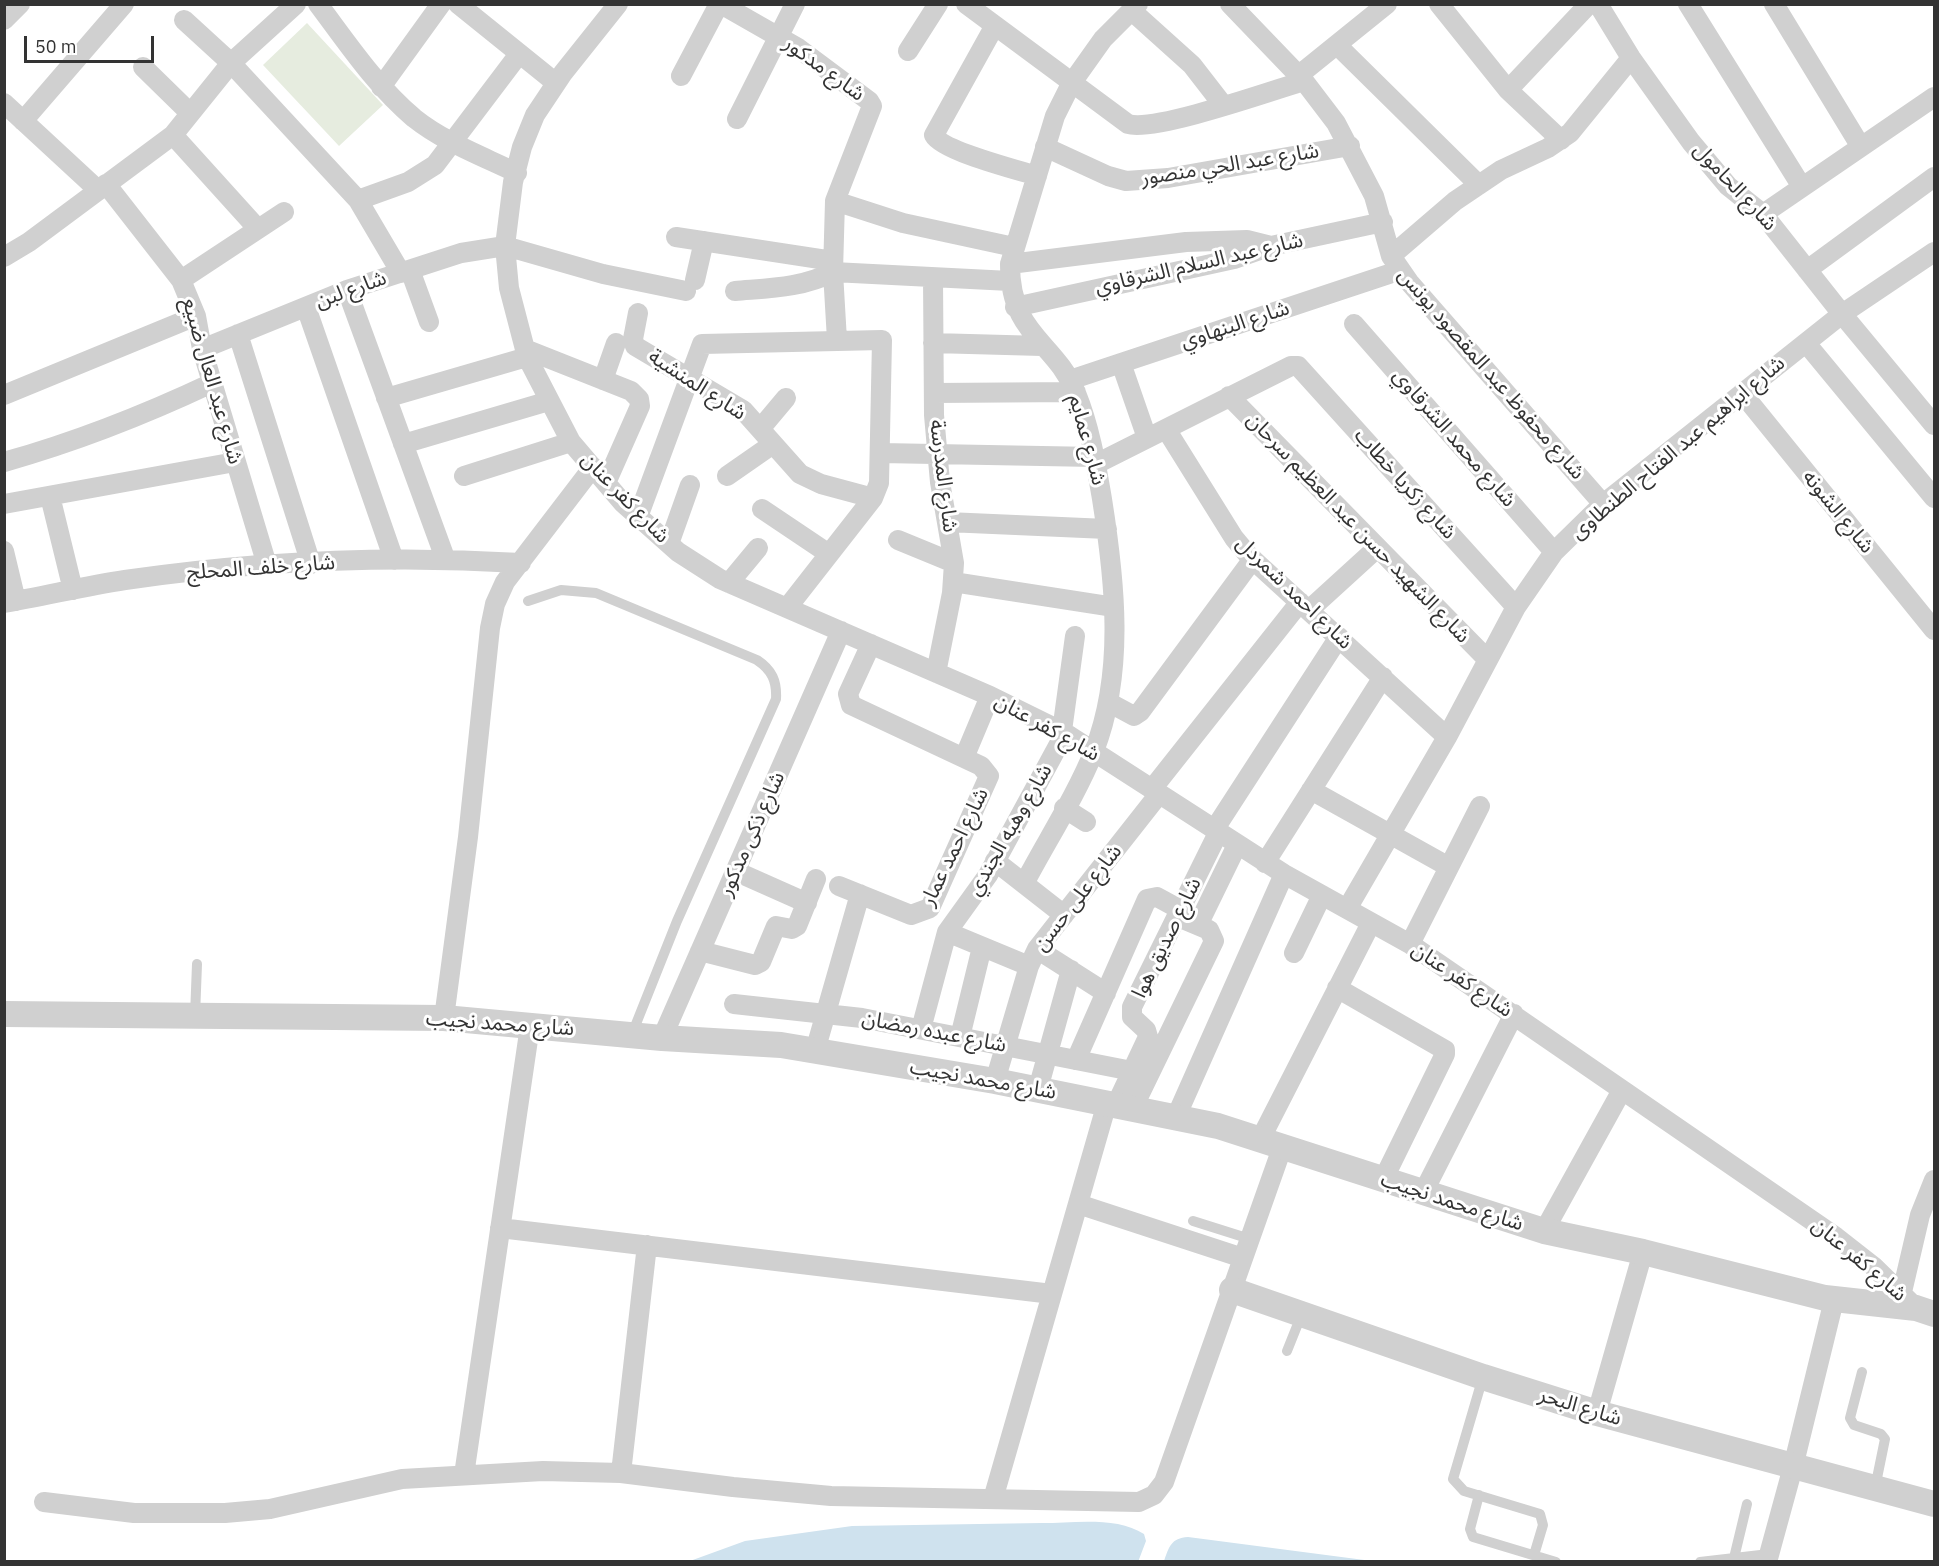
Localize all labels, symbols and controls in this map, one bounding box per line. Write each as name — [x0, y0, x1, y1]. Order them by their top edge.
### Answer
scale bar — [27, 24, 158, 62]
street label: شارع مدكور — [778, 31, 870, 107]
text: 50 m — [35, 35, 77, 58]
street label: شارع عبد الحي منصور — [1139, 138, 1321, 192]
street label: شارع الحامول — [1688, 138, 1782, 236]
street label: شارع عبد السلام الشرقاوي — [1093, 228, 1305, 300]
street label: شارع محفوظ عبد المقصود يونس — [1392, 263, 1590, 485]
street label: شارع لبن — [312, 266, 390, 314]
street label: شارع عبد العال ضبيع — [176, 295, 248, 467]
street label: شارع البنهاوي — [1177, 296, 1293, 354]
street label: شارع المنشية — [643, 344, 751, 426]
street label: شارع ابراهيم عبد الفتاح الطنطاوى — [1566, 351, 1790, 545]
street label: شارع محمد الشرقاوي — [1387, 364, 1521, 512]
street label: شارع عمايم — [1063, 392, 1111, 488]
street label: شارع الشهيد حسن عبد العظيم سرحان — [1241, 407, 1475, 649]
street label: شارع المدرسة — [924, 418, 962, 534]
street label: شارع زكريا خطاب — [1349, 423, 1461, 545]
street label: شارع كفر عنان — [575, 447, 675, 549]
street label: شارع الشونه — [1797, 465, 1879, 559]
street label: شارع احمد شمردل — [1230, 531, 1358, 655]
street label: شارع خلف المحلج — [186, 550, 336, 586]
street label: شارع كفر عنان — [990, 689, 1104, 767]
street label: شارع وهبه الجندي — [962, 760, 1058, 900]
street label: شارع ذكى مدكور — [713, 768, 791, 900]
street label: شارع احمد عمار — [916, 784, 994, 910]
street label: شارع على حسن — [1028, 840, 1128, 956]
street label: شارع صديق هوا — [1127, 874, 1207, 1002]
street label: شارع كفر عنان — [1407, 937, 1517, 1023]
street label: شارع محمد نجيب — [425, 1006, 575, 1042]
street label: شارع عبده رمضان — [860, 1006, 1008, 1058]
street label: شارع محمد نجيب — [908, 1055, 1058, 1105]
street label: شارع محمد نجيب — [1378, 1167, 1526, 1237]
street label: شارع كفر عنان — [1806, 1213, 1912, 1307]
street label: شارع البحر — [1536, 1382, 1624, 1432]

